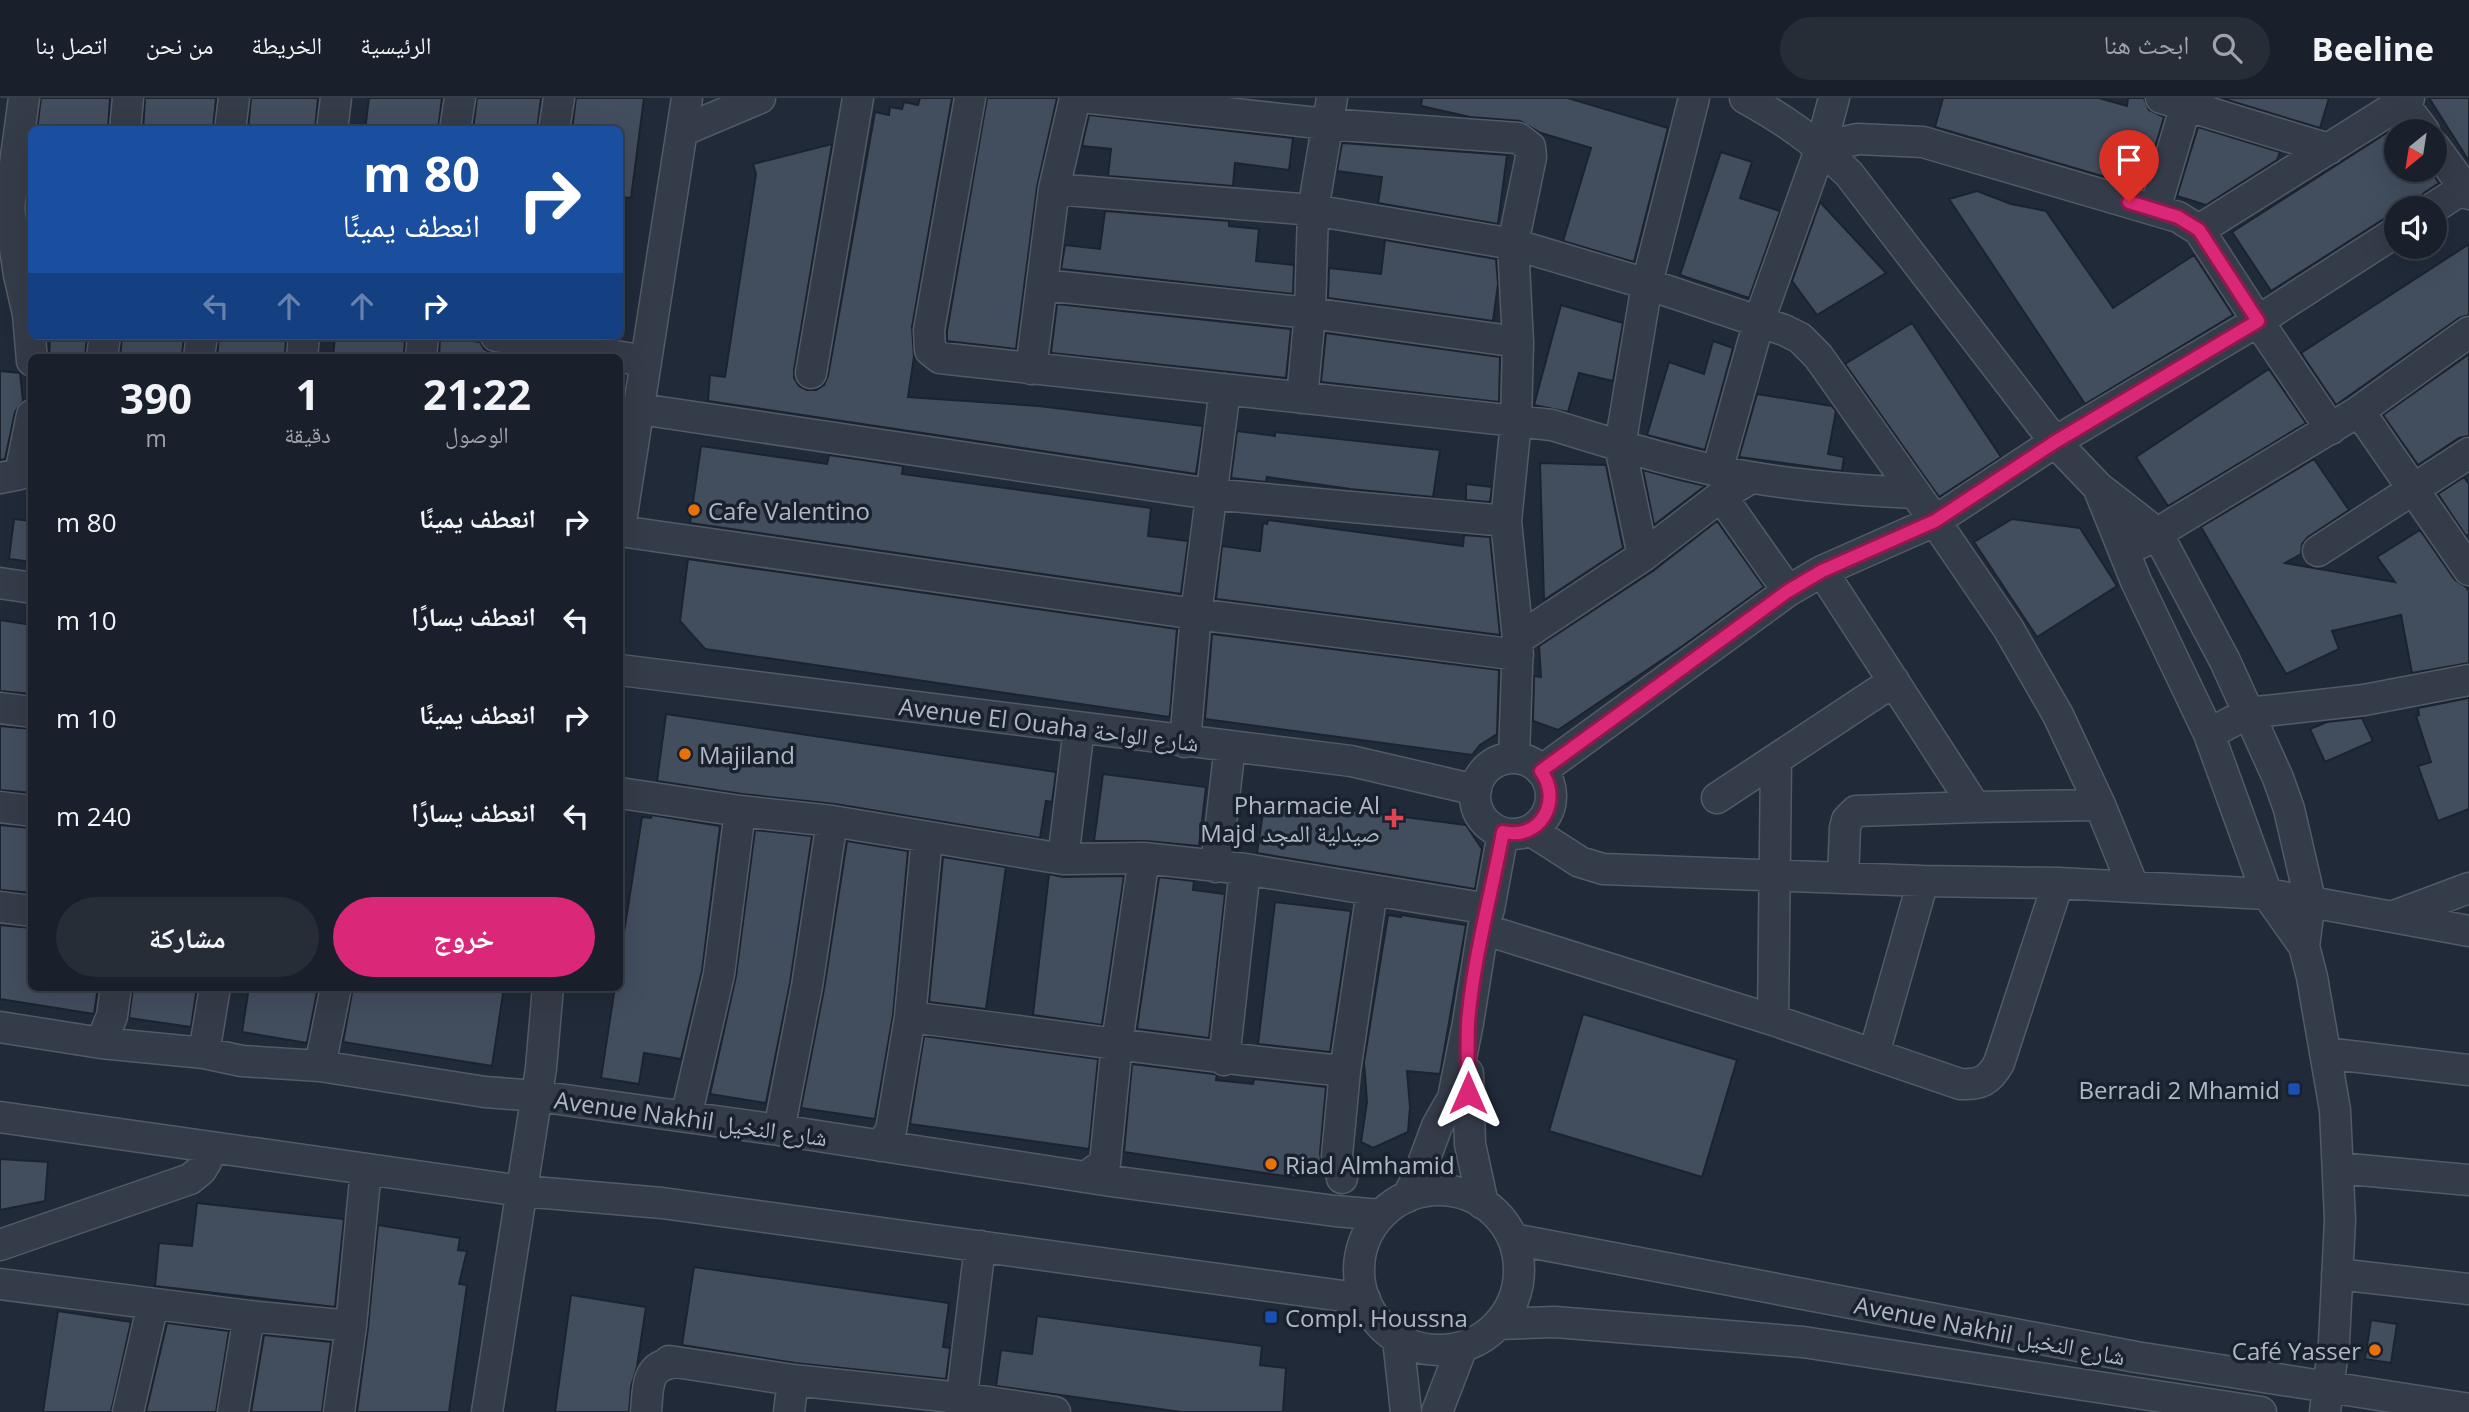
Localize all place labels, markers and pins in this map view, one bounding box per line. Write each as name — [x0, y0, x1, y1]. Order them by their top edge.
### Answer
pin — [2099, 130, 2159, 202]
place label: Cafe Valentino — [708, 494, 870, 527]
marker: Cafe Valentino — [686, 502, 702, 518]
place label: Majiland — [699, 738, 795, 771]
marker: Majiland — [677, 746, 693, 762]
place label: Pharmacie Al Majd صيدلية المجد — [1200, 788, 1380, 849]
marker: Pharmacie Al Majd صيدلية المجد — [1386, 810, 1402, 826]
place label: Berradi 2 Mhamid — [2079, 1073, 2280, 1106]
marker: Berradi 2 Mhamid — [2286, 1081, 2302, 1097]
place label: Riad Almhamid — [1285, 1148, 1455, 1181]
marker: Riad Almhamid — [1263, 1156, 1279, 1172]
place label: Compl. Houssna — [1285, 1301, 1468, 1334]
marker: Compl. Houssna — [1263, 1309, 1279, 1325]
place label: Café Yasser — [2232, 1334, 2361, 1367]
marker: Café Yasser — [2367, 1342, 2383, 1358]

